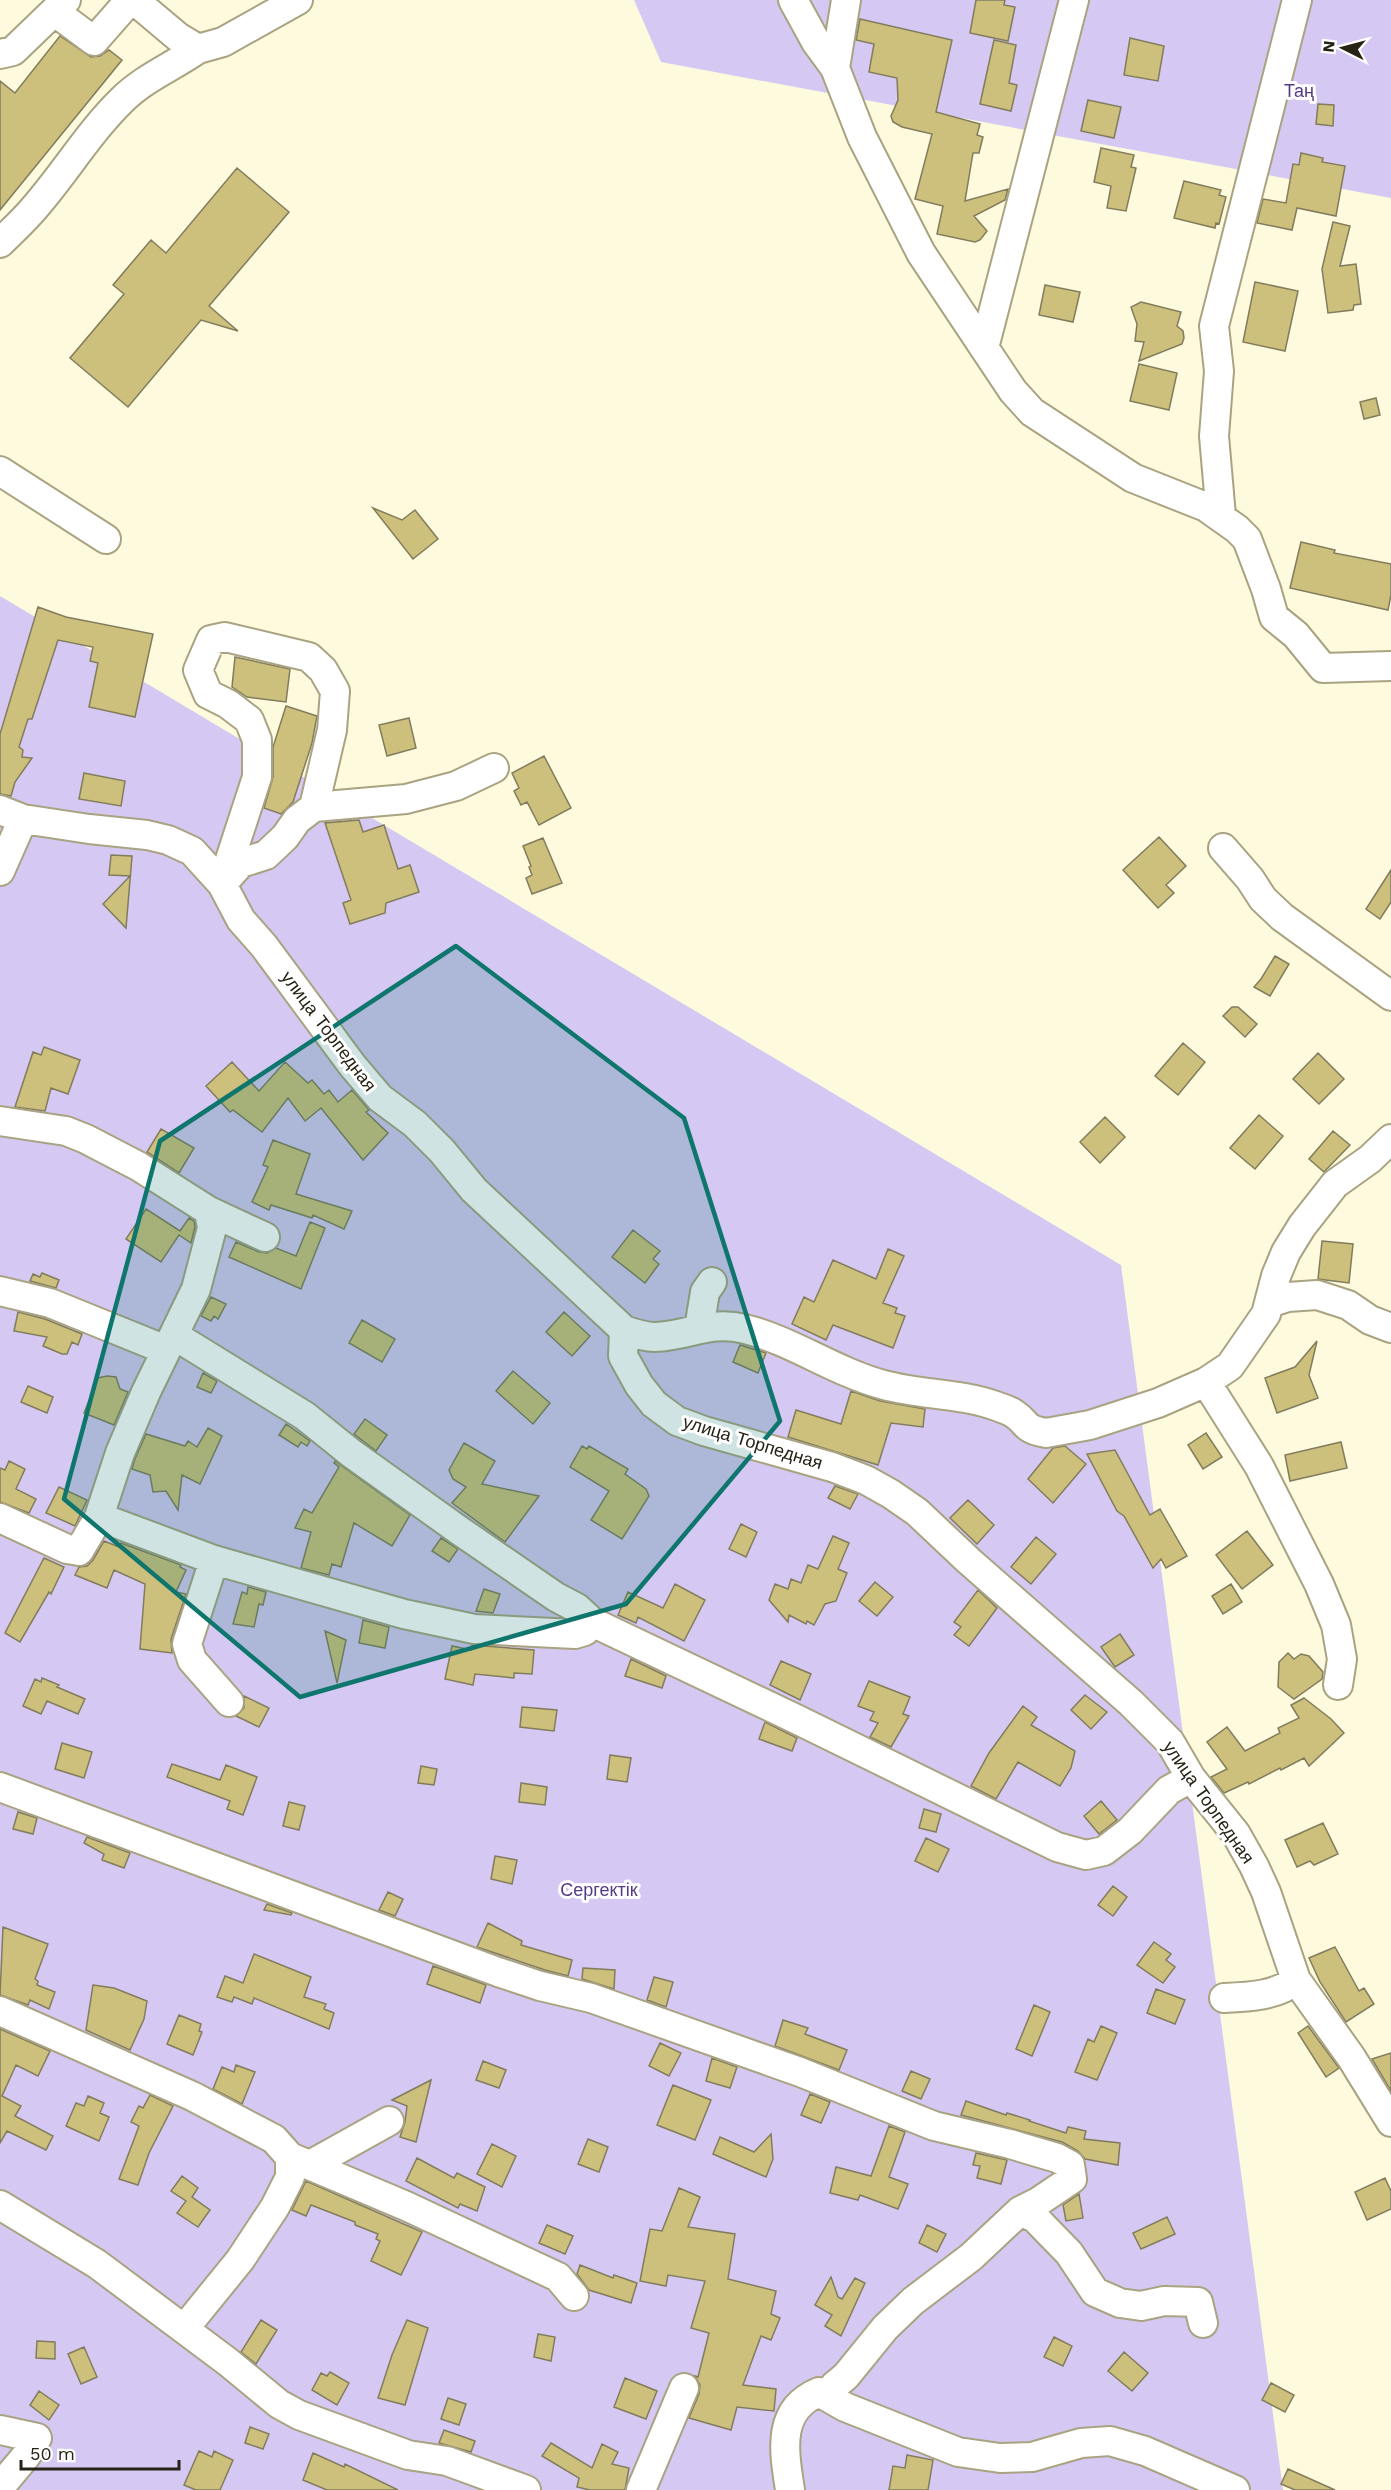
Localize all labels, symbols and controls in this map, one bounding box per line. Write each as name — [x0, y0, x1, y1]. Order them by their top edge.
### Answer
north arrow — [1313, 18, 1373, 78]
text: N — [1319, 40, 1339, 53]
park label: Таң — [1284, 80, 1314, 101]
street label: улица Торпедная — [277, 967, 381, 1095]
street label: улица Торпедная — [681, 1411, 825, 1473]
street label: улица Торпедная — [1159, 1737, 1259, 1867]
park label: Сергектік — [560, 1879, 638, 1900]
scale bar — [21, 2433, 178, 2471]
text: 50 m — [30, 2443, 75, 2464]

